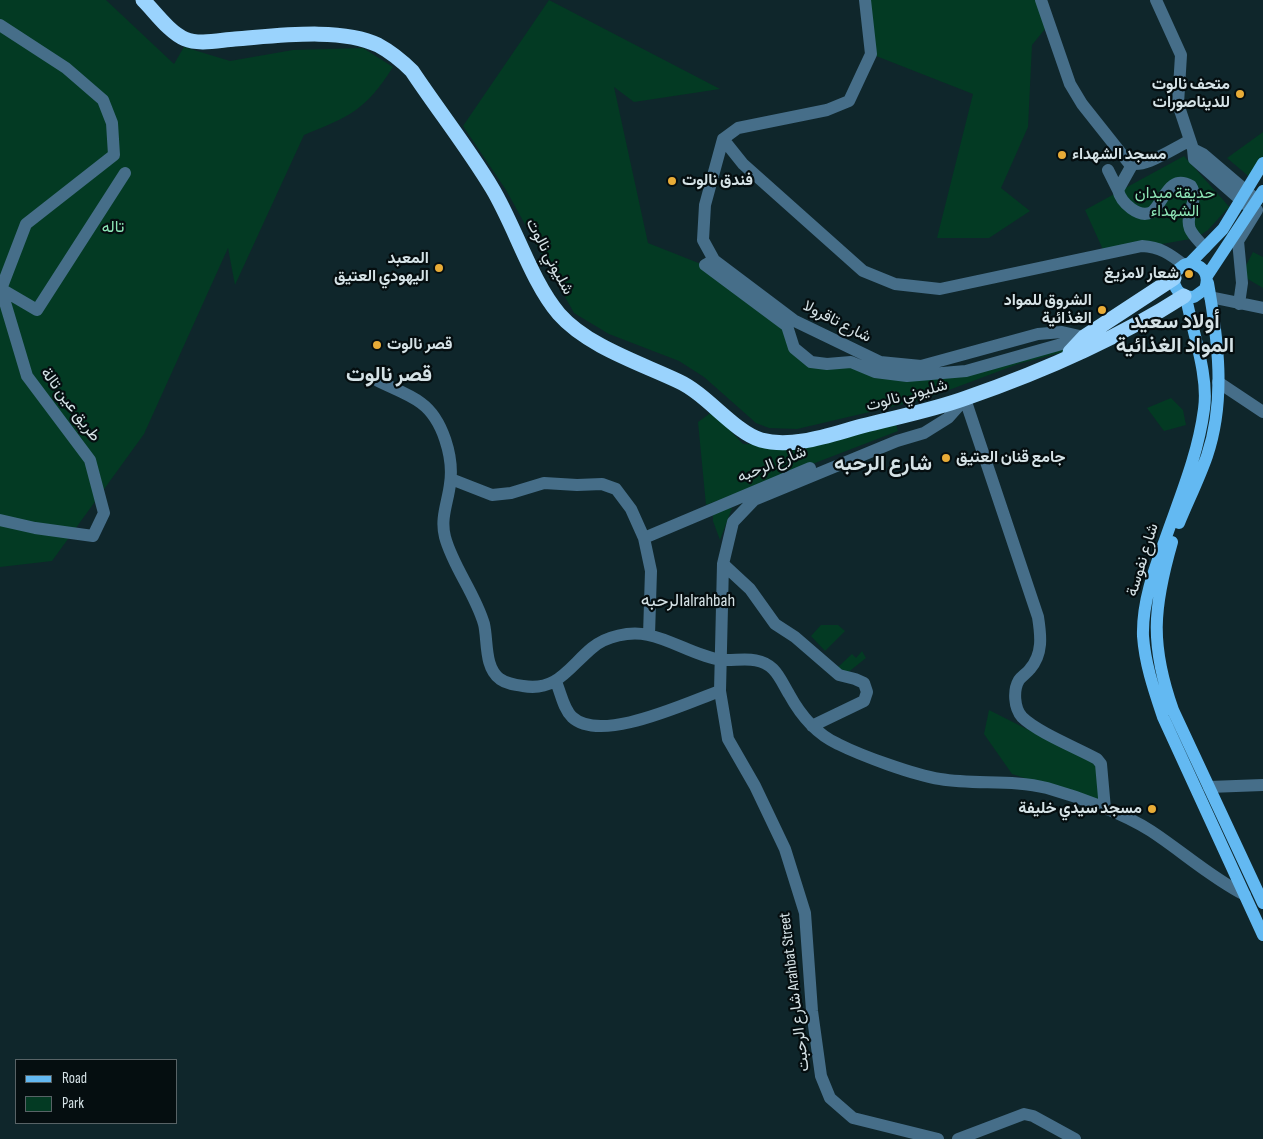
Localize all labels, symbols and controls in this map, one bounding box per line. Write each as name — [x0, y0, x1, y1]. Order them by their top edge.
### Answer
place label: متحف نالوت للديناصورات — [1152, 75, 1230, 113]
marker: متحف نالوت للديناصورات — [1234, 88, 1246, 100]
place label: مسجد الشهداء — [1072, 145, 1166, 165]
marker: مسجد الشهداء — [1056, 149, 1068, 161]
place label: فندق نالوت — [682, 171, 753, 191]
marker: فندق نالوت — [666, 175, 678, 187]
park label: حديقة ميدان الشهداء — [1135, 184, 1215, 222]
street label: شليوني نالوت — [521, 216, 577, 298]
park label: تاله — [102, 218, 124, 238]
place label: المعبد اليهودي العتيق — [334, 249, 429, 287]
marker: المعبد اليهودي العتيق — [433, 262, 445, 274]
place label: شعار لامزيغ — [1104, 264, 1179, 284]
marker: شعار لامزيغ — [1183, 268, 1195, 280]
place label: الشروق للمواد الغذائية — [1004, 291, 1092, 329]
street label: شارع تاقرولا — [800, 297, 874, 347]
marker: الشروق للمواد الغذائية — [1096, 304, 1108, 316]
district label: أولاد سعيد المواد الغذائية — [1116, 310, 1234, 360]
place label: قصر نالوت — [387, 335, 453, 355]
marker: قصر نالوت — [371, 339, 383, 351]
district label: قصر نالوت — [346, 363, 432, 389]
street label: طريق عين تالة — [36, 364, 104, 446]
street label: شليوني نالوت — [864, 376, 950, 416]
street label: شارع الرحبه — [735, 443, 809, 487]
place label: جامع قنان العتيق — [956, 448, 1065, 468]
district label: شارع الرحبه — [834, 452, 932, 478]
marker: جامع قنان العتيق — [940, 452, 952, 464]
street label: شارع نفوسة — [1123, 521, 1163, 599]
district label: الرحبهalrahbah — [641, 590, 735, 612]
place label: مسجد سيدي خليفة — [1018, 799, 1142, 819]
marker: مسجد سيدي خليفة — [1146, 803, 1158, 815]
street label: شارع الرحبت Arahbat Street — [776, 911, 814, 1073]
legend — [15, 1059, 178, 1124]
text: Road — [62, 1069, 87, 1088]
text: Park — [62, 1094, 84, 1113]

